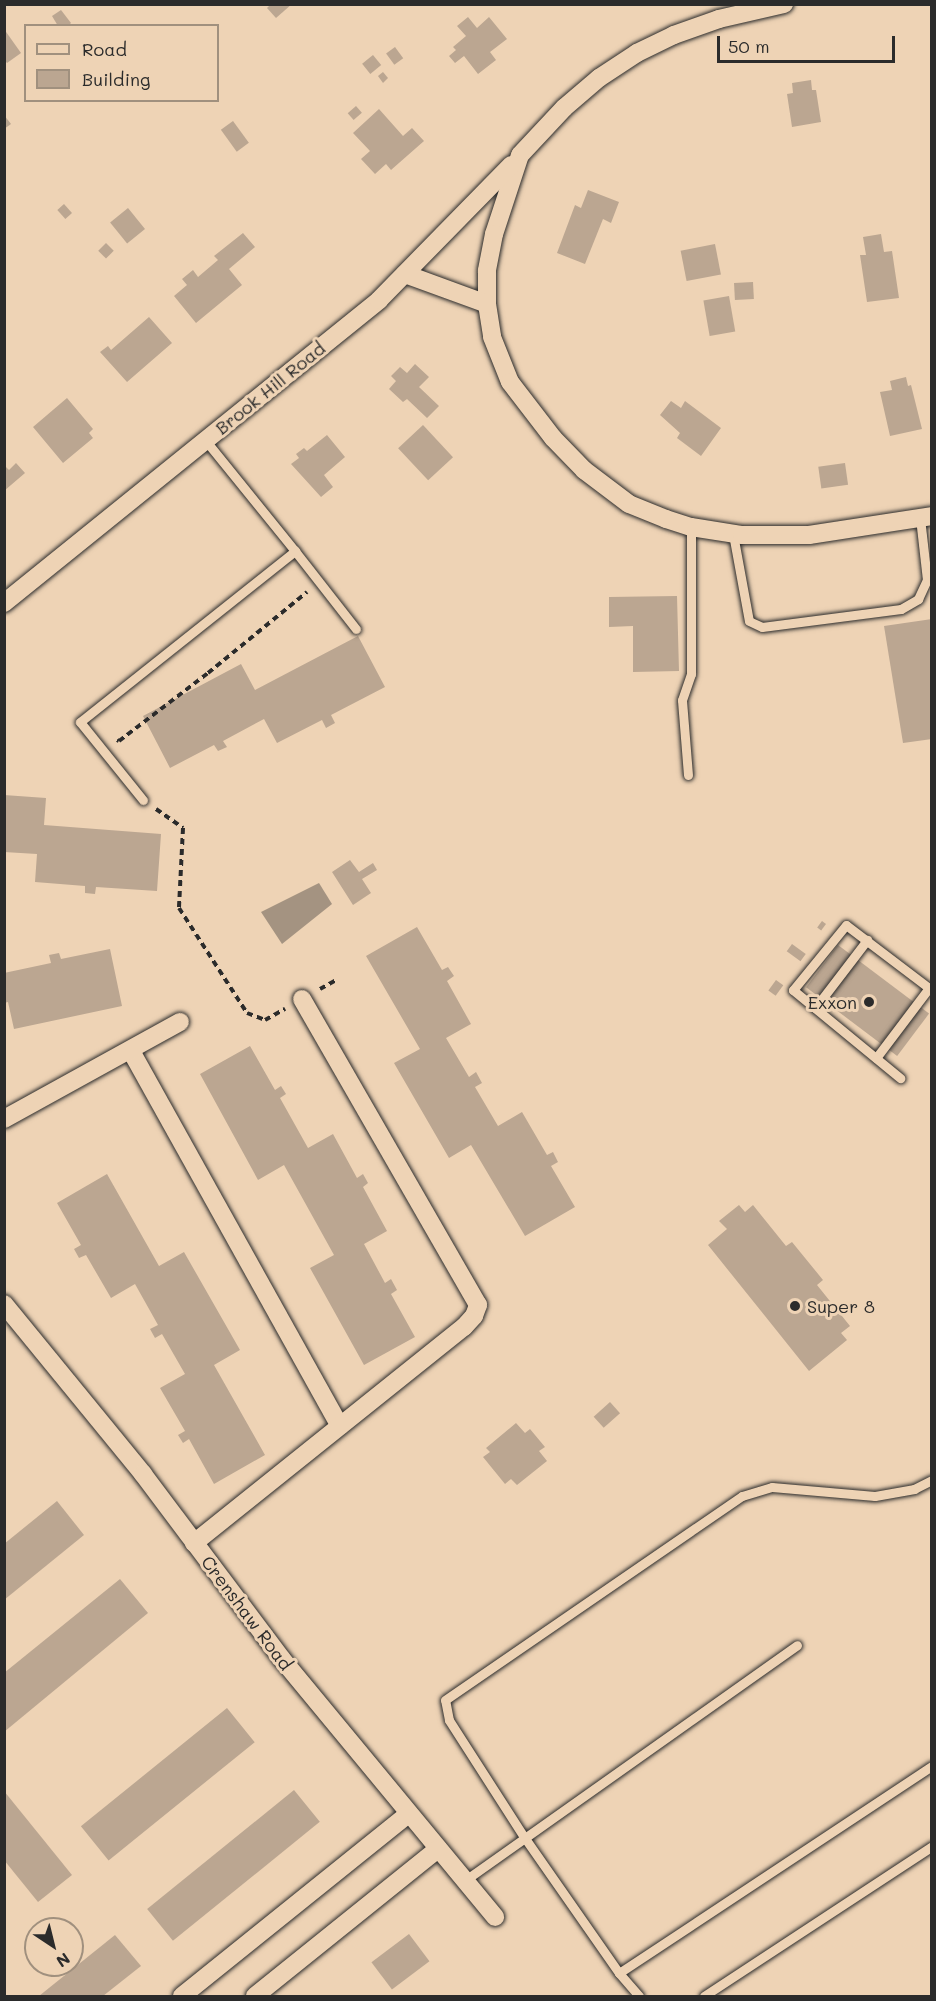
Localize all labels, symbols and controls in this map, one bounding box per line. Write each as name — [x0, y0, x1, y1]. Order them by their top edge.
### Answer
legend — [24, 24, 219, 102]
scale bar — [720, 24, 898, 62]
text: 50 m — [728, 34, 770, 58]
text: Road — [82, 37, 127, 61]
text: Building — [82, 67, 150, 91]
street label: Brook Hill Road — [211, 337, 329, 439]
place label: Exxon — [808, 991, 857, 1013]
marker: Exxon — [862, 995, 876, 1009]
place label: Super 8 — [807, 1295, 875, 1317]
marker: Super 8 — [788, 1299, 802, 1313]
street label: Crenshaw Road — [197, 1552, 297, 1674]
north arrow — [24, 1917, 84, 1977]
text: N — [52, 1948, 74, 1973]

